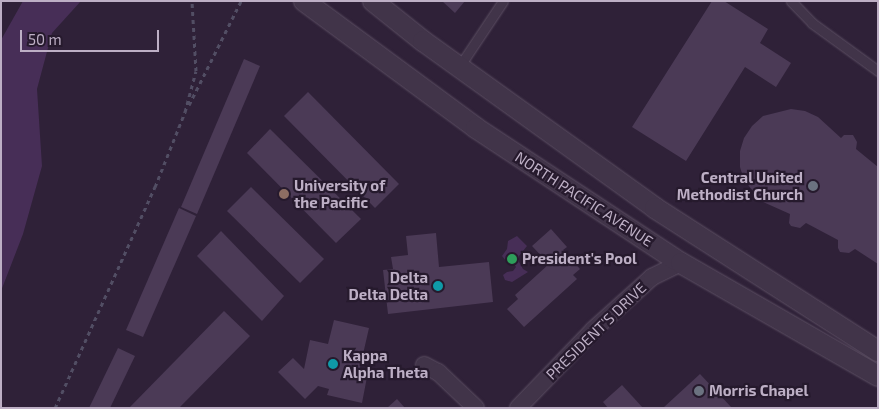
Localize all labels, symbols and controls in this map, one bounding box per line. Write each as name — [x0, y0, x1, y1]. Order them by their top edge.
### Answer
scale bar — [22, 20, 161, 52]
text: 50 m — [28, 30, 62, 48]
street label: NORTH PACIFIC AVENUE — [512, 148, 656, 250]
place label: Central United Methodist Church — [677, 168, 803, 203]
place label: University of the Pacific — [294, 176, 386, 211]
marker: Central United Methodist Church — [807, 180, 819, 192]
marker: University of the Pacific — [278, 188, 290, 200]
place label: President's Pool — [522, 250, 637, 268]
marker: President's Pool — [506, 253, 518, 265]
place label: Delta Delta Delta — [349, 268, 428, 303]
street label: PRESIDENT'S DRIVE — [542, 279, 650, 383]
marker: Delta Delta Delta — [432, 280, 444, 292]
place label: Kappa Alpha Theta — [343, 346, 429, 381]
marker: Kappa Alpha Theta — [327, 358, 339, 370]
place label: Morris Chapel — [709, 382, 808, 400]
marker: Morris Chapel — [693, 385, 705, 397]

